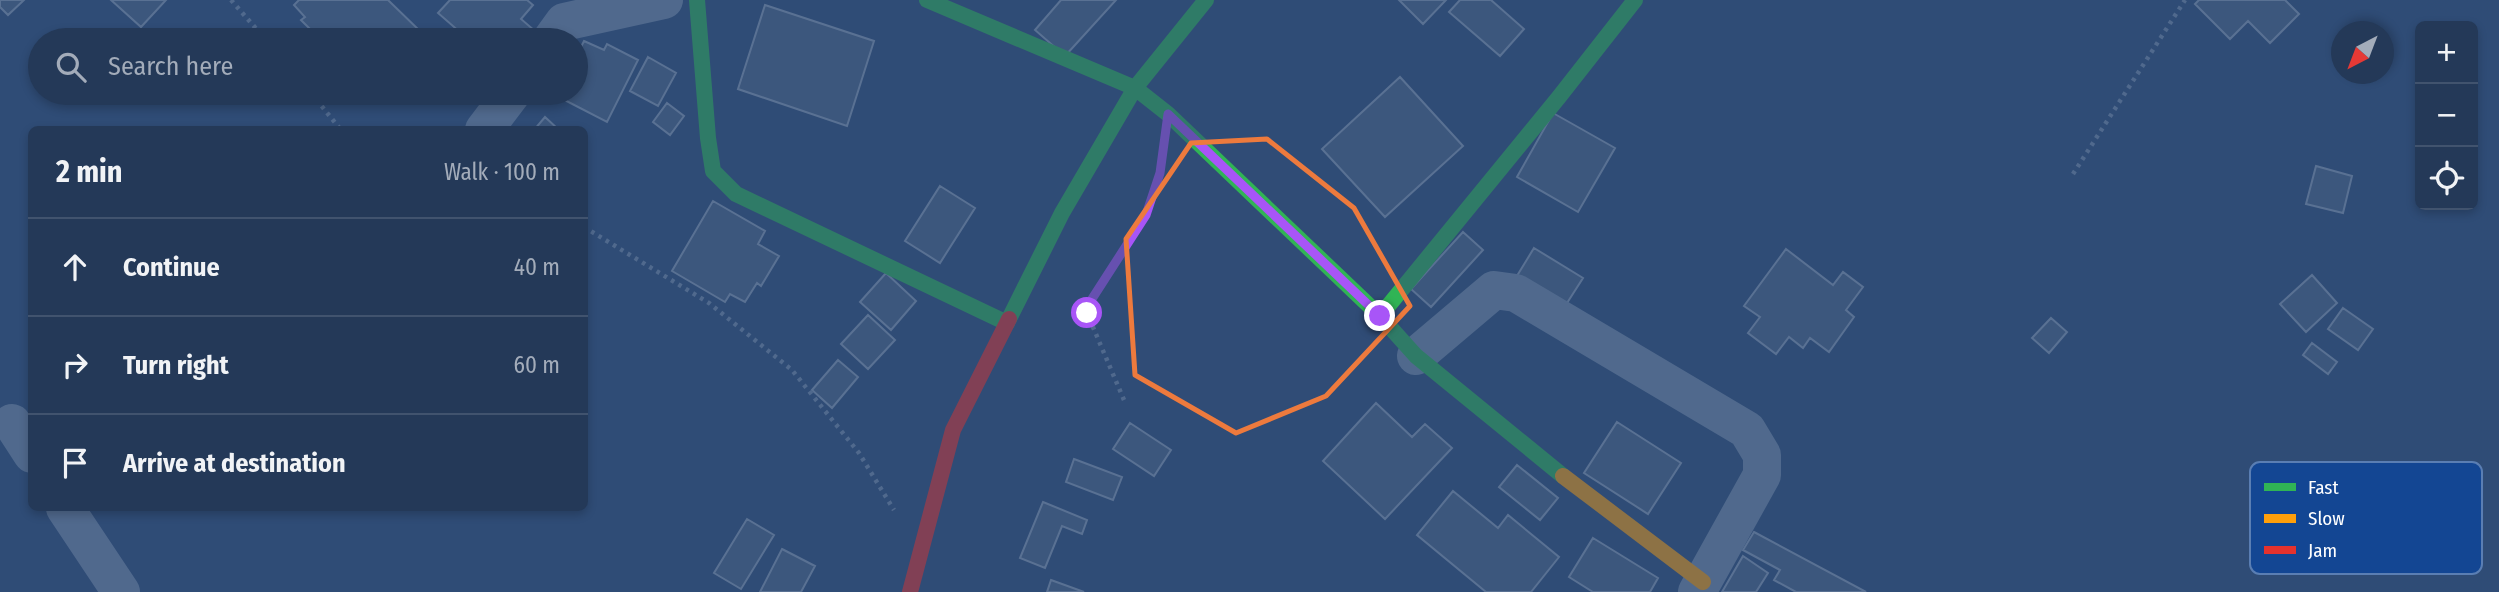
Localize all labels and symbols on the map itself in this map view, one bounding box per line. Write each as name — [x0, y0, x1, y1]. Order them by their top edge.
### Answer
north arrow — [2331, 21, 2394, 84]
route start — [1071, 297, 1102, 328]
route end — [1364, 300, 1395, 331]
legend — [2250, 462, 2482, 574]
text: Fast — [2308, 476, 2339, 499]
text: Slow — [2308, 507, 2345, 530]
text: Jam — [2308, 539, 2337, 562]

